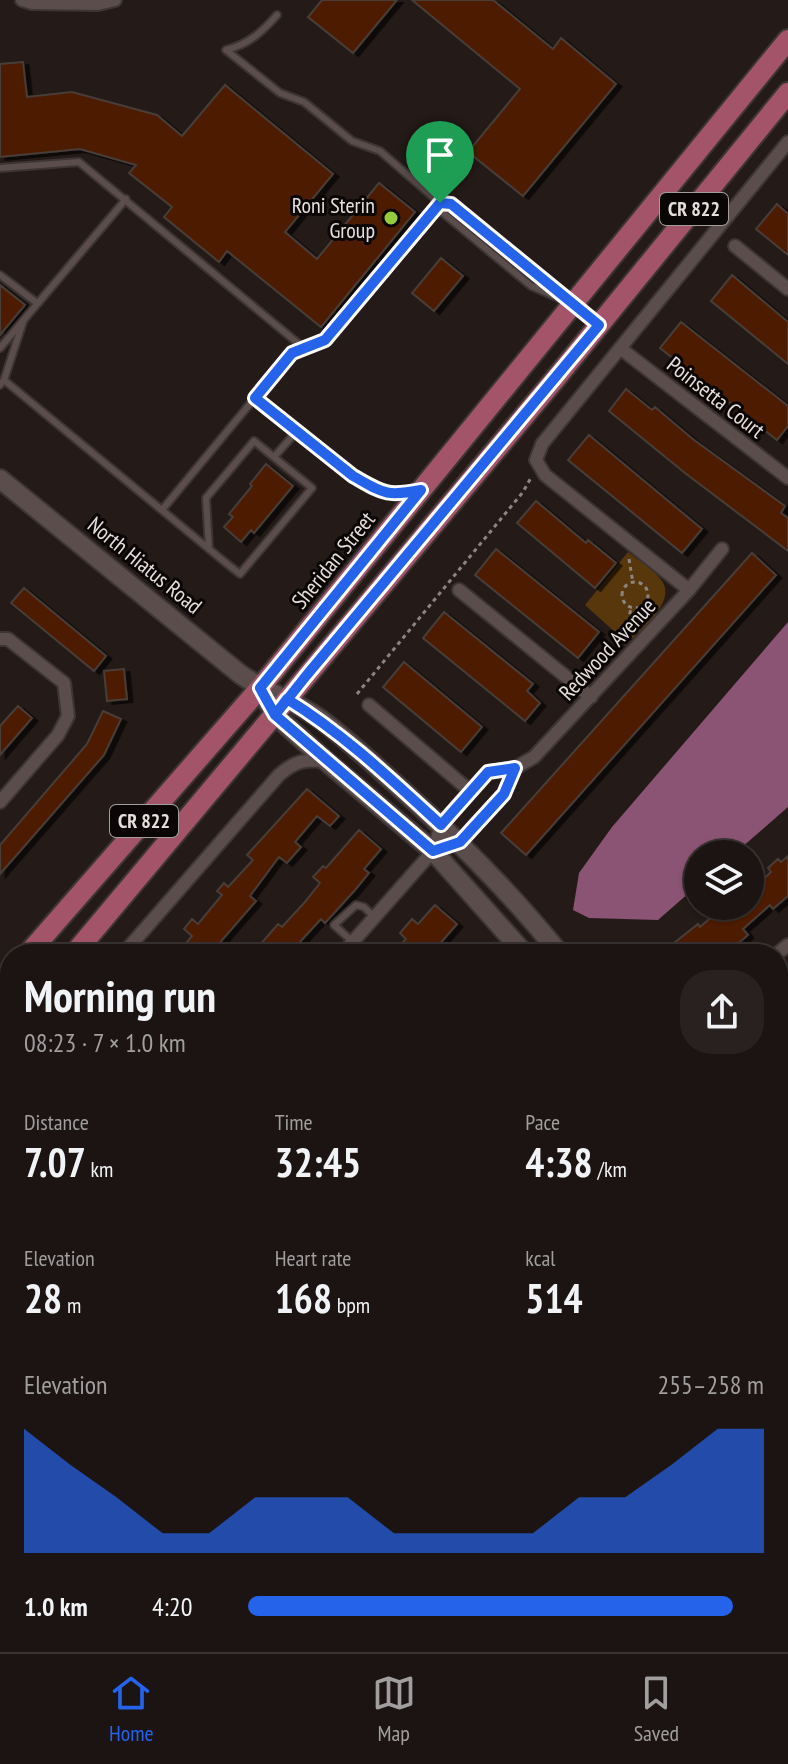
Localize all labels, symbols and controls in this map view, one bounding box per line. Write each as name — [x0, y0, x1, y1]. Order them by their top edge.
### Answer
pin — [406, 121, 474, 203]
icon: arrive — [418, 133, 462, 177]
place label: Roni Sterin Group — [292, 191, 375, 244]
road number: CR 822 — [660, 193, 728, 225]
marker: Roni Sterin Group — [382, 209, 400, 227]
street label: Poinsetta Court — [662, 350, 770, 444]
street label: Sheridan Street — [285, 506, 381, 614]
street label: North Hiatus Road — [82, 510, 208, 620]
street label: Redwood Avenue — [553, 592, 661, 706]
road number: CR 822 — [110, 805, 178, 837]
map controls — [684, 840, 764, 920]
button: layers — [684, 840, 764, 920]
text: Morning run — [24, 967, 216, 1024]
button: share — [680, 970, 764, 1054]
text: 08:23 · 7 × 1.0 km — [24, 1026, 186, 1059]
text: Distance — [24, 1108, 89, 1136]
text: Time — [275, 1108, 313, 1136]
text: Pace — [525, 1108, 560, 1136]
text: 7.07 — [24, 1136, 86, 1188]
text: 32:45 — [275, 1136, 361, 1188]
text: 4:38 — [525, 1136, 593, 1188]
text: km — [86, 1155, 113, 1183]
text: /km — [593, 1155, 627, 1183]
text: Elevation — [24, 1244, 95, 1272]
text: Heart rate — [275, 1244, 351, 1272]
text: kcal — [525, 1244, 555, 1272]
text: 28 — [24, 1272, 62, 1324]
text: 168 — [275, 1272, 332, 1324]
text: 514 — [525, 1272, 583, 1324]
text: m — [62, 1291, 81, 1319]
text: bpm — [332, 1291, 370, 1319]
text: Elevation — [24, 1368, 107, 1401]
text: 255–258 m — [658, 1368, 764, 1401]
text: 1.0 km — [24, 1590, 88, 1623]
text: 4:20 — [152, 1590, 192, 1623]
tab: Home — [109, 1671, 154, 1747]
tab: Map — [372, 1671, 416, 1747]
tab: Saved — [634, 1671, 679, 1747]

